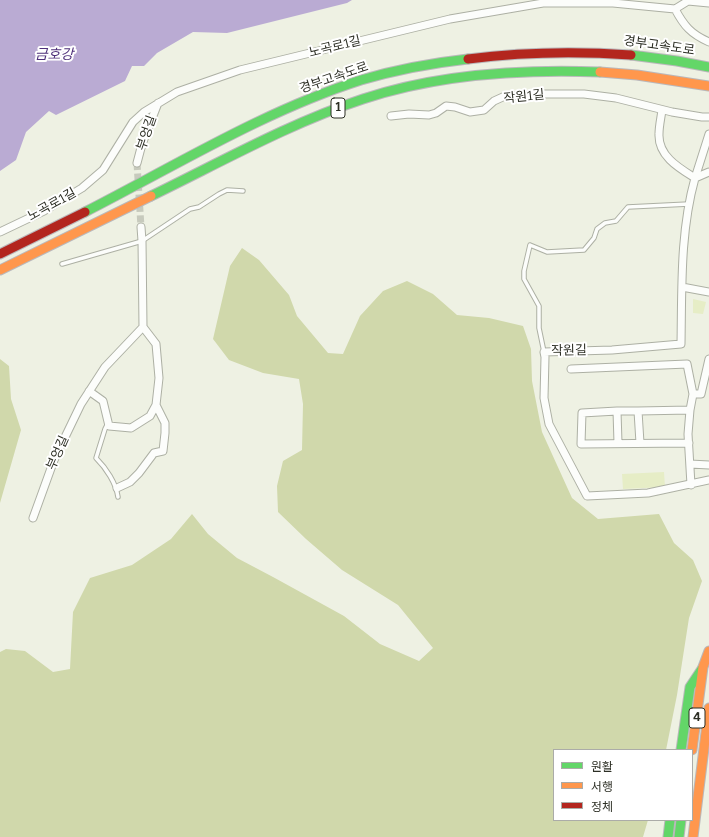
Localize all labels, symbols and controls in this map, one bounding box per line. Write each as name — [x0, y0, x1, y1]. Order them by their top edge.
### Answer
street label: 노곡로1길 — [307, 33, 363, 61]
street label: 경부고속도로 — [622, 33, 696, 59]
water label: 금호강 — [35, 47, 73, 63]
street label: 경부고속도로 — [298, 59, 370, 97]
street label: 작원1길 — [503, 87, 545, 107]
road number: 1 — [331, 98, 345, 118]
street label: 부엉길 — [134, 113, 160, 153]
street label: 노곡로1길 — [25, 185, 79, 225]
street label: 작원길 — [551, 343, 587, 359]
street label: 부엉길 — [44, 433, 72, 473]
road number: 4 — [689, 708, 705, 728]
legend — [553, 749, 693, 821]
text: 원활 — [591, 760, 613, 774]
text: 서행 — [591, 780, 613, 794]
text: 정체 — [591, 800, 613, 814]

